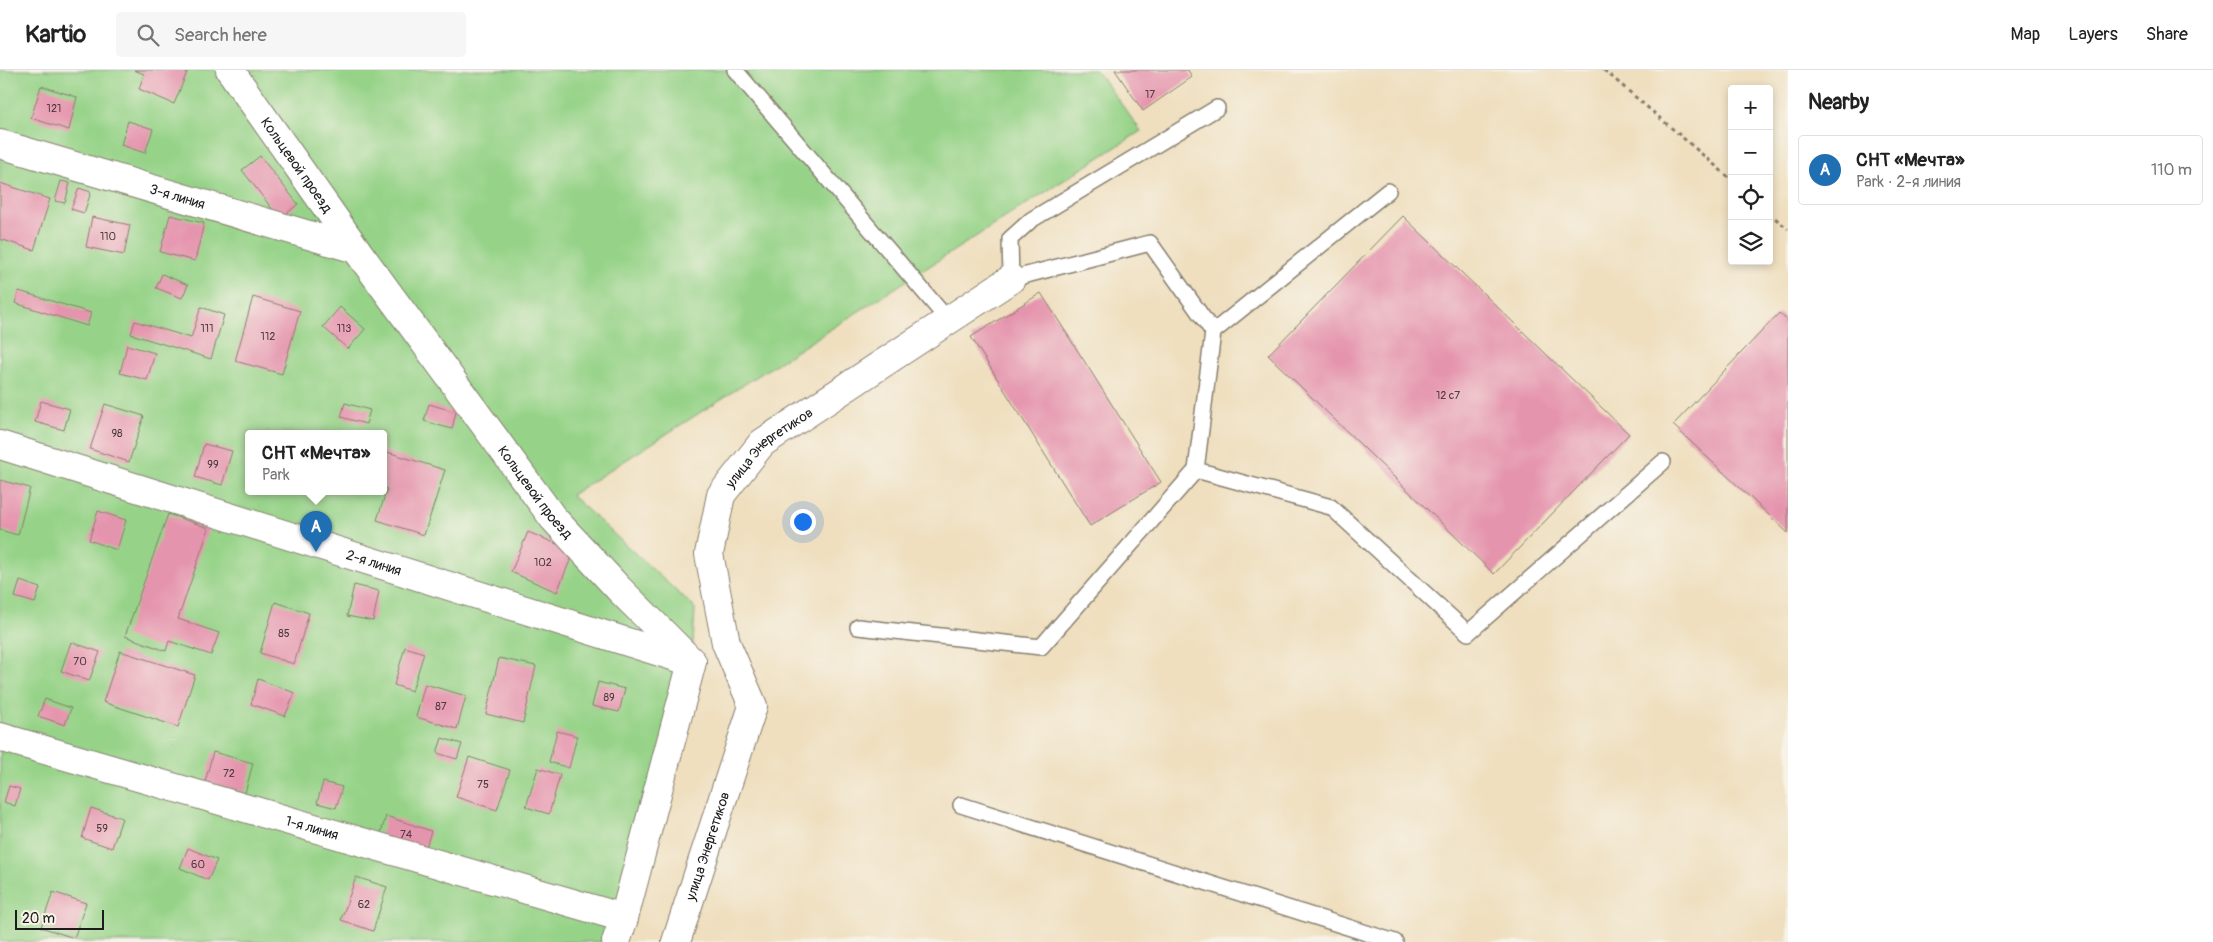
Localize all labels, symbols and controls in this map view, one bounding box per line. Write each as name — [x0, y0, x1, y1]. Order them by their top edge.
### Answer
search box — [116, 12, 466, 57]
text: Kartio — [25, 20, 86, 49]
icon: search — [134, 21, 162, 49]
text: Search here — [174, 23, 267, 47]
text: Map — [2011, 23, 2040, 46]
text: Layers — [2068, 23, 2118, 46]
text: Share — [2146, 23, 2188, 46]
map controls — [1728, 85, 1773, 265]
button: + — [1728, 85, 1773, 130]
house number: 17 — [1145, 88, 1155, 101]
text: Nearby — [1808, 89, 1869, 116]
house number: 121 — [47, 102, 61, 115]
street label: Кольцевой проезд — [257, 114, 336, 217]
button: − — [1728, 130, 1773, 175]
text: СНТ «Мечта» — [1856, 148, 1965, 172]
text: A — [1820, 160, 1830, 180]
text: 110 m — [2151, 160, 2192, 180]
text: Park · 2-я линия — [1856, 172, 1961, 192]
button: locate — [1728, 175, 1773, 220]
street label: 3-я линия — [148, 181, 207, 213]
button: layers — [1728, 220, 1773, 265]
house number: 110 — [100, 230, 116, 243]
house number: 111 — [201, 322, 213, 335]
house number: 113 — [337, 322, 351, 335]
house number: 112 — [261, 330, 275, 343]
house number: 12 с7 — [1436, 389, 1460, 402]
street label: улица Энергетиков — [721, 404, 816, 492]
house number: 98 — [111, 427, 123, 440]
popup — [245, 430, 387, 495]
text: СНТ «Мечта» — [262, 441, 370, 465]
street label: Кольцевой проезд — [494, 443, 576, 543]
house number: 99 — [207, 458, 219, 471]
text: Park — [262, 465, 290, 485]
your location — [790, 509, 816, 535]
pin: A — [300, 511, 332, 552]
street label: 2-я линия — [344, 546, 404, 580]
house number: 102 — [534, 556, 552, 569]
house number: 85 — [278, 627, 290, 640]
house number: 70 — [73, 655, 87, 668]
house number: 89 — [603, 691, 615, 704]
house number: 87 — [435, 700, 447, 713]
house number: 72 — [223, 767, 235, 780]
house number: 75 — [477, 778, 489, 791]
street label: улица Энергетиков — [682, 789, 734, 904]
street label: 1-я линия — [283, 812, 341, 844]
house number: 59 — [96, 822, 108, 835]
house number: 74 — [400, 828, 413, 841]
house number: 60 — [191, 858, 205, 871]
house number: 62 — [358, 898, 370, 911]
scale bar — [15, 907, 104, 930]
text: 20 m — [22, 910, 55, 927]

